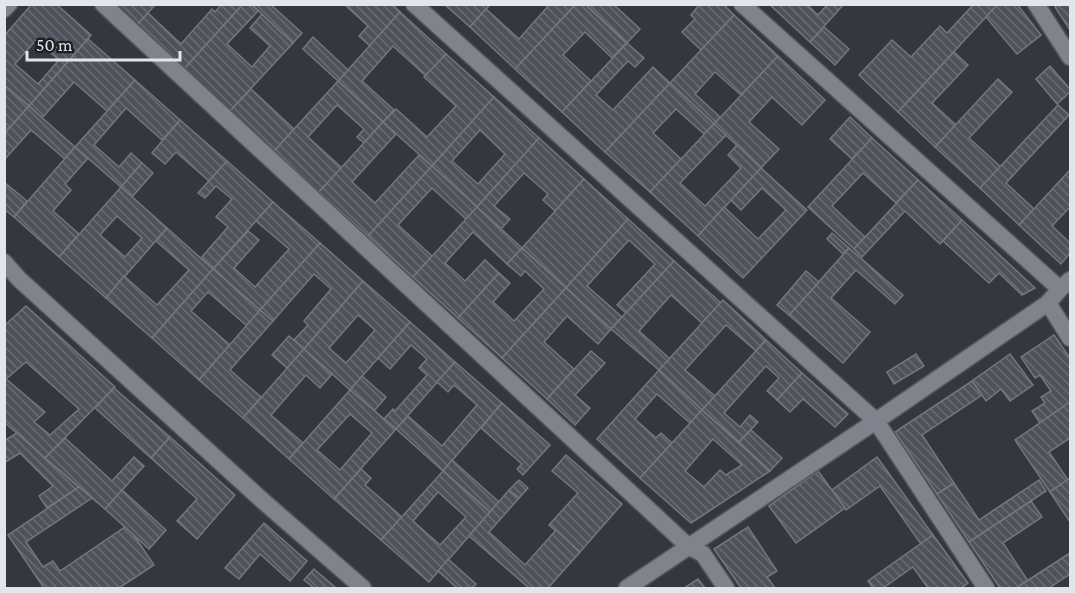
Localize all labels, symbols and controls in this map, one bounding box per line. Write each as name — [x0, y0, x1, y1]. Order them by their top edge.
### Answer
scale bar — [27, 24, 180, 62]
text: 50 m — [36, 35, 73, 55]

